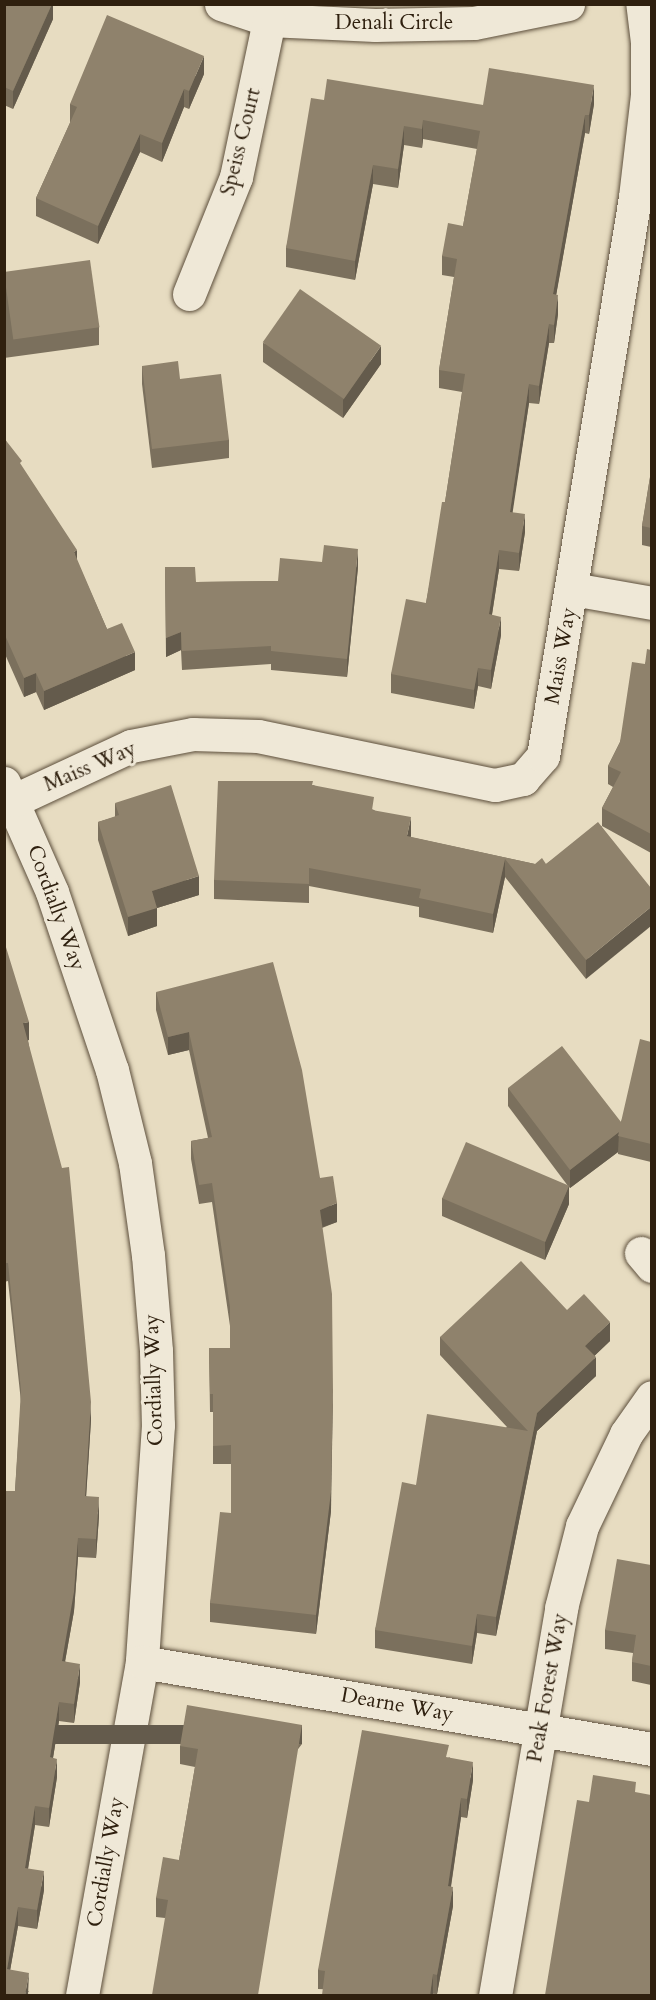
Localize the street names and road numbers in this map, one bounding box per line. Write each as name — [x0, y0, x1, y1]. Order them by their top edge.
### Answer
street label: Denali Circle — [335, 10, 453, 36]
street label: Speiss Court — [215, 86, 267, 198]
street label: Maiss Way — [540, 606, 582, 706]
street label: Maiss Way — [40, 736, 140, 798]
street label: Cordially Way — [22, 842, 90, 974]
street label: Cordially Way — [139, 1314, 169, 1446]
street label: Peak Forest Way — [522, 1611, 574, 1765]
street label: Dearne Way — [339, 1683, 455, 1727]
street label: Cordially Way — [82, 1795, 130, 1929]

